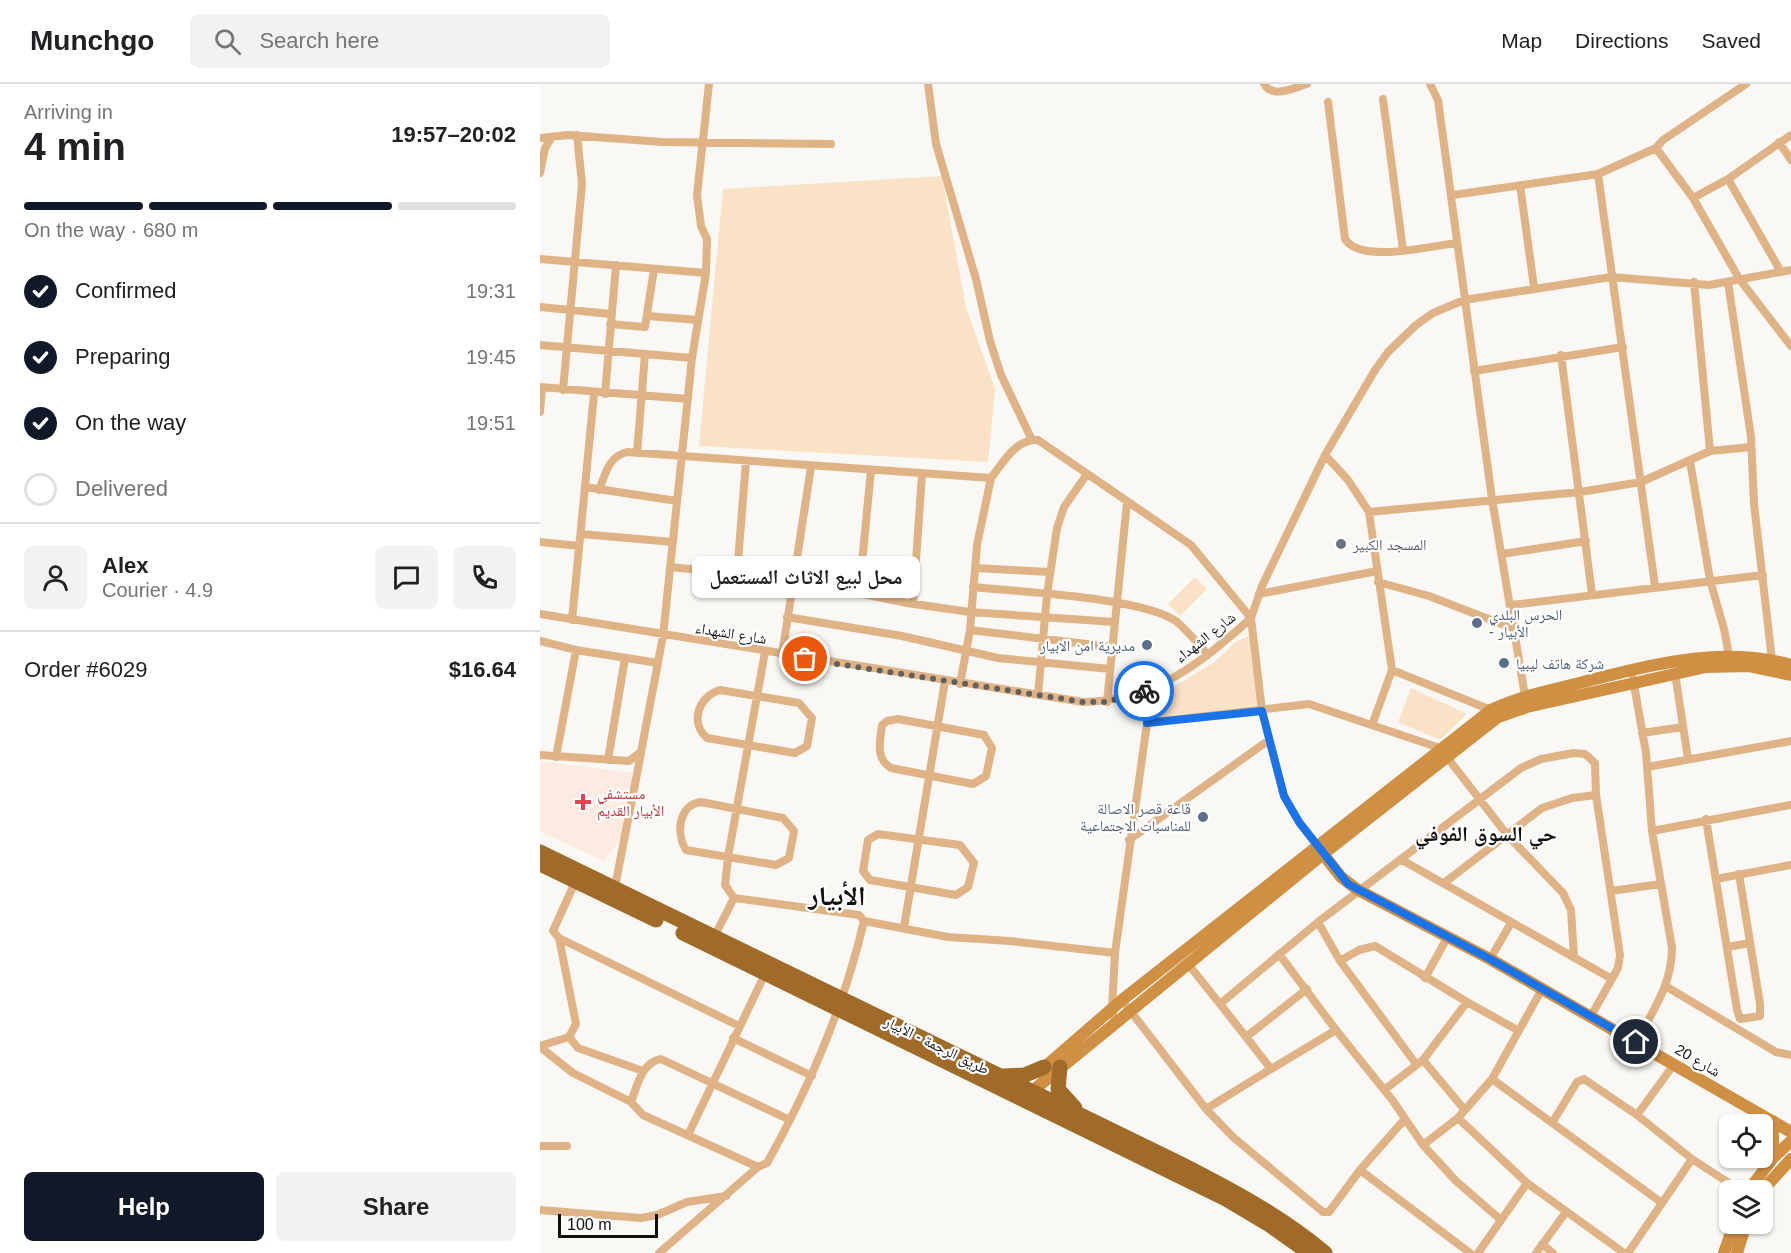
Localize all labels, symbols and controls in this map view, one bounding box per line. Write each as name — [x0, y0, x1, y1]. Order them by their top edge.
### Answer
search box — [190, 14, 610, 68]
text: Munchgo — [30, 25, 154, 56]
icon: search — [211, 25, 244, 58]
text: Search here — [259, 28, 379, 53]
text: Map — [1501, 29, 1542, 52]
text: Directions — [1575, 29, 1668, 52]
text: Saved — [1701, 29, 1761, 52]
text: Arriving in — [24, 101, 113, 123]
text: 19:57–20:02 — [391, 122, 516, 147]
text: 4 min — [24, 125, 126, 168]
text: On the way · 680 m — [24, 219, 199, 241]
icon: check — [24, 275, 57, 308]
text: Confirmed — [75, 278, 176, 303]
text: 19:31 — [466, 280, 516, 302]
icon: check — [24, 341, 57, 374]
text: Preparing — [75, 344, 170, 369]
text: 19:45 — [466, 346, 516, 368]
icon: check — [24, 407, 57, 440]
text: On the way — [75, 410, 186, 435]
text: 19:51 — [466, 412, 516, 434]
text: Delivered — [75, 476, 168, 501]
place label: المسجد الكبير — [1352, 536, 1427, 554]
marker: المسجد الكبير — [1334, 537, 1348, 551]
button: person — [24, 546, 87, 609]
button: chat — [375, 546, 438, 609]
button: phone — [453, 546, 516, 609]
text: Alex — [102, 553, 148, 578]
callout: محل لبيع الاثاث المستعمل — [691, 557, 919, 599]
text: محل لبيع الاثاث المستعمل — [710, 566, 902, 588]
text: Courier · 4.9 — [102, 579, 213, 601]
place label: الحرس البلدي - الأبيار — [1489, 606, 1562, 641]
street label: شارع الشهداء — [1171, 608, 1240, 668]
marker: الحرس البلدي - الأبيار — [1470, 616, 1484, 630]
street label: شارع الشهداء — [694, 619, 768, 649]
pin — [779, 633, 830, 684]
place label: مديرية امن الابيار — [1039, 637, 1135, 656]
marker: مديرية امن الابيار — [1140, 638, 1154, 652]
icon: bag — [788, 642, 821, 675]
place label: شركة هاتف ليبيا — [1516, 655, 1604, 673]
marker: شركة هاتف ليبيا — [1497, 656, 1511, 670]
text: Order #6029 — [24, 657, 148, 682]
text: $16.64 — [449, 657, 516, 682]
courier — [1114, 661, 1174, 721]
icon: bike — [1128, 675, 1161, 708]
place label: مستشفي الأبيار القديم — [597, 785, 664, 821]
marker: مستشفي الأبيار القديم — [574, 793, 592, 811]
place label: قاعة قصر الاصالة للمناسبات الاجتماعية — [1080, 800, 1191, 834]
marker: قاعة قصر الاصالة للمناسبات الاجتماعية — [1196, 810, 1210, 824]
district label: حي السوق الفوفي — [1415, 822, 1557, 850]
district label: الأبيار — [807, 881, 866, 911]
street label: طريق الرجمة - الأبيار — [880, 1012, 992, 1079]
pin — [1610, 1016, 1661, 1067]
icon: home — [1619, 1025, 1652, 1058]
street label: شارع 20 — [1671, 1040, 1724, 1081]
map controls — [1719, 1114, 1773, 1234]
button: locate — [1719, 1114, 1773, 1168]
button: Help — [24, 1172, 264, 1241]
button: Share — [276, 1172, 516, 1241]
button: layers — [1719, 1180, 1773, 1234]
scale bar — [558, 1211, 658, 1238]
text: 100 m — [567, 1216, 611, 1233]

